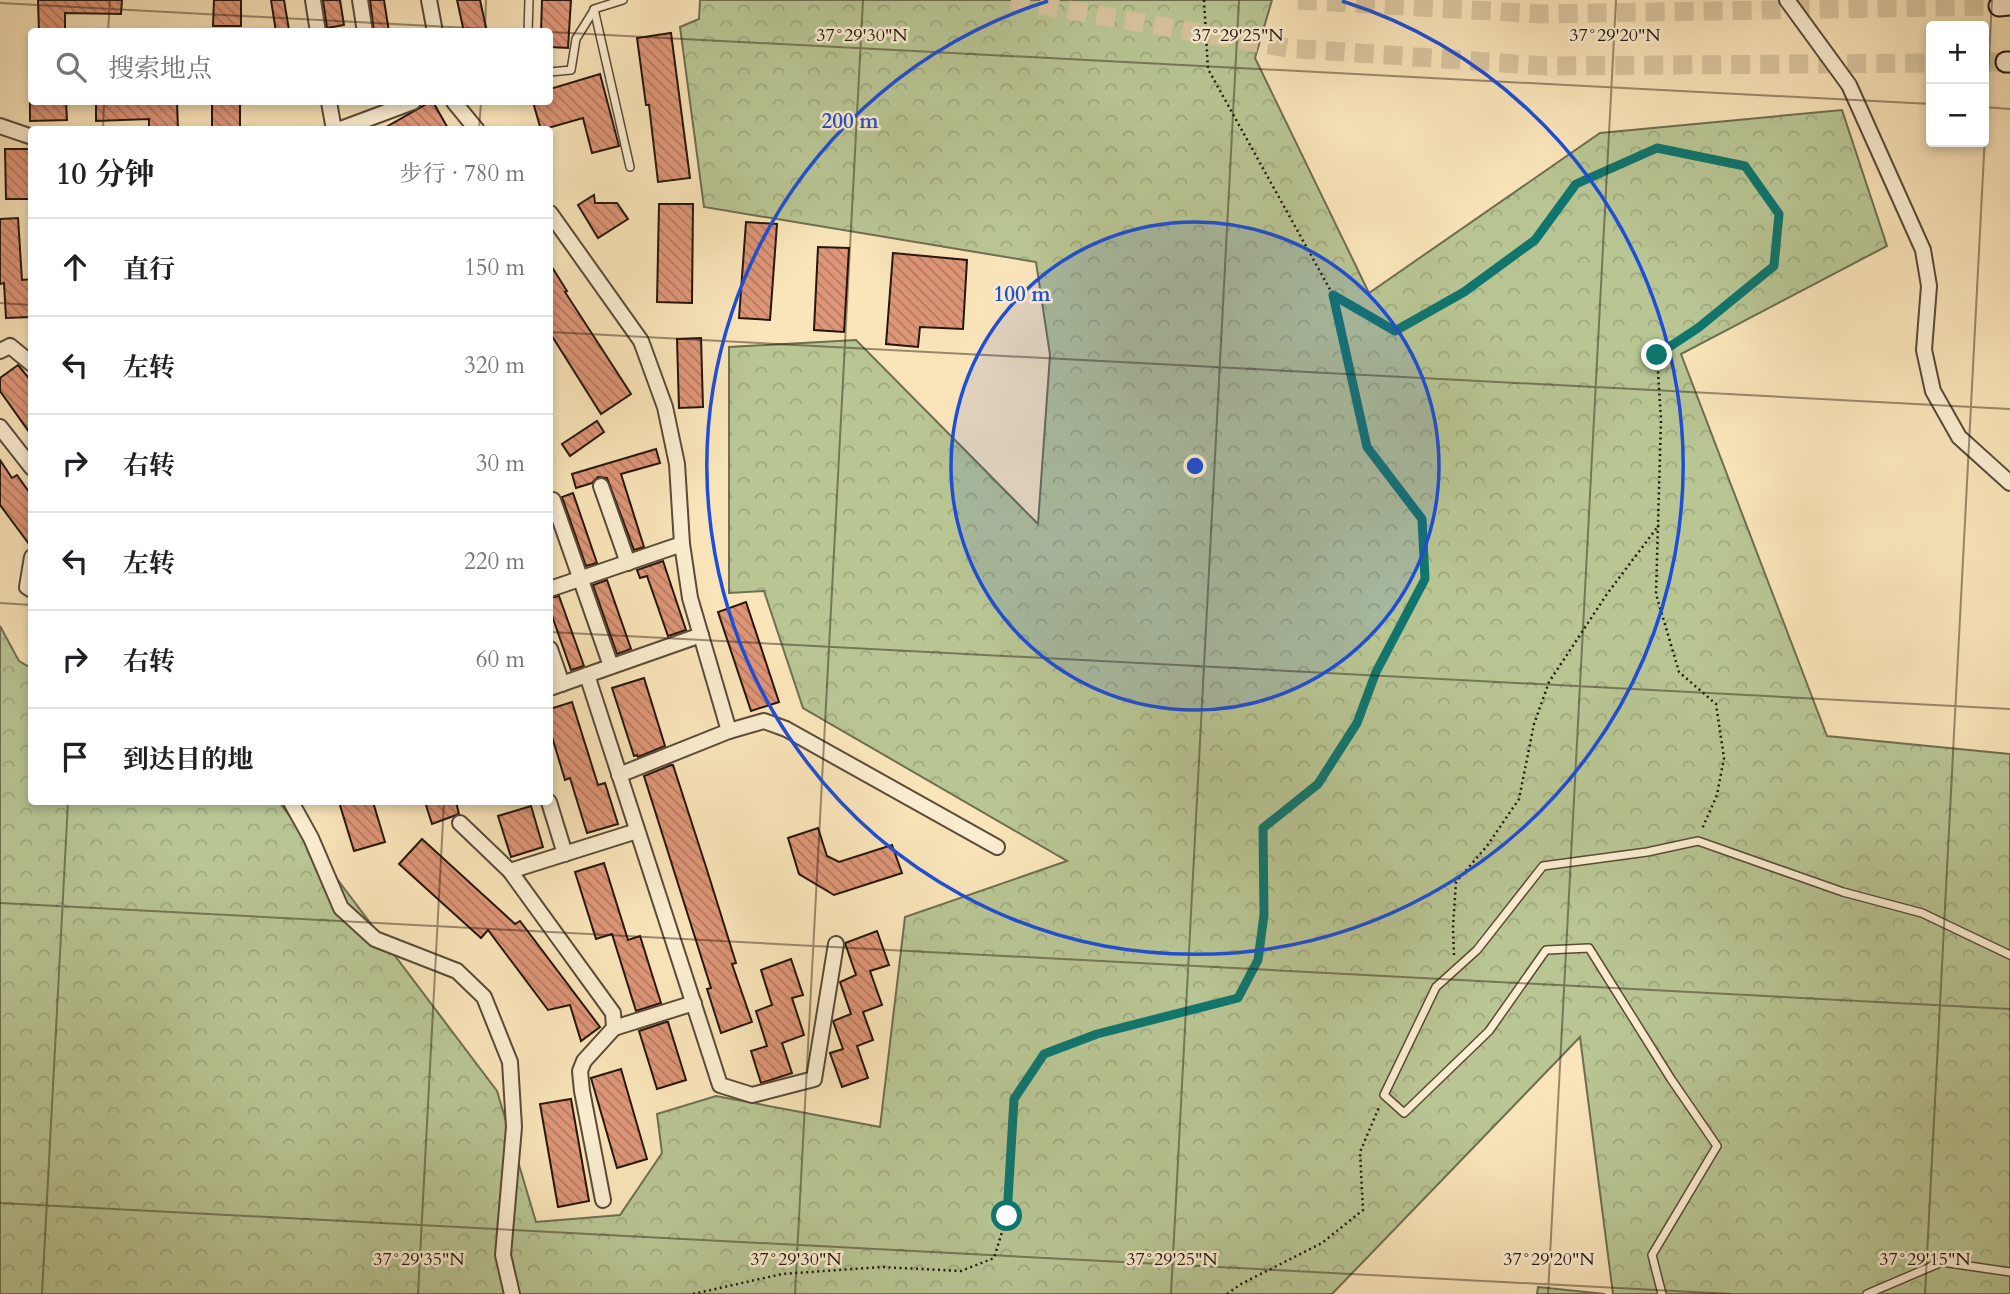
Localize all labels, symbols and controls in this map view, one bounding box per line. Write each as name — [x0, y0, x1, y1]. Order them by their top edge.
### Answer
map controls — [1926, 21, 1989, 147]
button: + — [1926, 21, 1989, 84]
text: 37°29'30"N — [816, 23, 908, 48]
text: 37°29'25"N — [1192, 23, 1284, 48]
text: 37°29'20"N — [1569, 23, 1661, 48]
search box — [28, 28, 553, 105]
icon: search — [52, 48, 90, 86]
text: 搜索地点 — [108, 51, 212, 86]
button: − — [1926, 84, 1989, 147]
text: 200 m — [821, 107, 879, 136]
text: 10 分钟 — [56, 154, 155, 195]
text: 步行 · 780 m — [400, 158, 525, 189]
icon: ahead — [56, 248, 94, 286]
text: 直行 — [123, 252, 175, 287]
text: 150 m — [464, 252, 525, 283]
text: 100 m — [993, 280, 1051, 309]
route end — [1641, 339, 1672, 370]
icon: left — [56, 346, 94, 384]
text: 左转 — [123, 350, 175, 385]
text: 320 m — [464, 350, 525, 381]
icon: right — [56, 444, 94, 482]
text: 右转 — [123, 448, 175, 483]
text: 30 m — [476, 448, 525, 479]
centre of rings — [1183, 454, 1207, 478]
icon: left — [56, 542, 94, 580]
text: 左转 — [123, 546, 175, 581]
text: 220 m — [464, 546, 525, 577]
icon: right — [56, 640, 94, 678]
text: 右转 — [123, 644, 175, 679]
text: 60 m — [476, 644, 525, 675]
icon: arrive — [56, 738, 94, 776]
text: 到达目的地 — [123, 742, 253, 777]
route start — [991, 1200, 1022, 1231]
text: 37°29'35"N — [373, 1247, 465, 1272]
text: 37°29'30"N — [750, 1247, 842, 1272]
text: 37°29'25"N — [1126, 1247, 1218, 1272]
text: 37°29'20"N — [1503, 1247, 1595, 1272]
text: 37°29'15"N — [1879, 1247, 1971, 1272]

